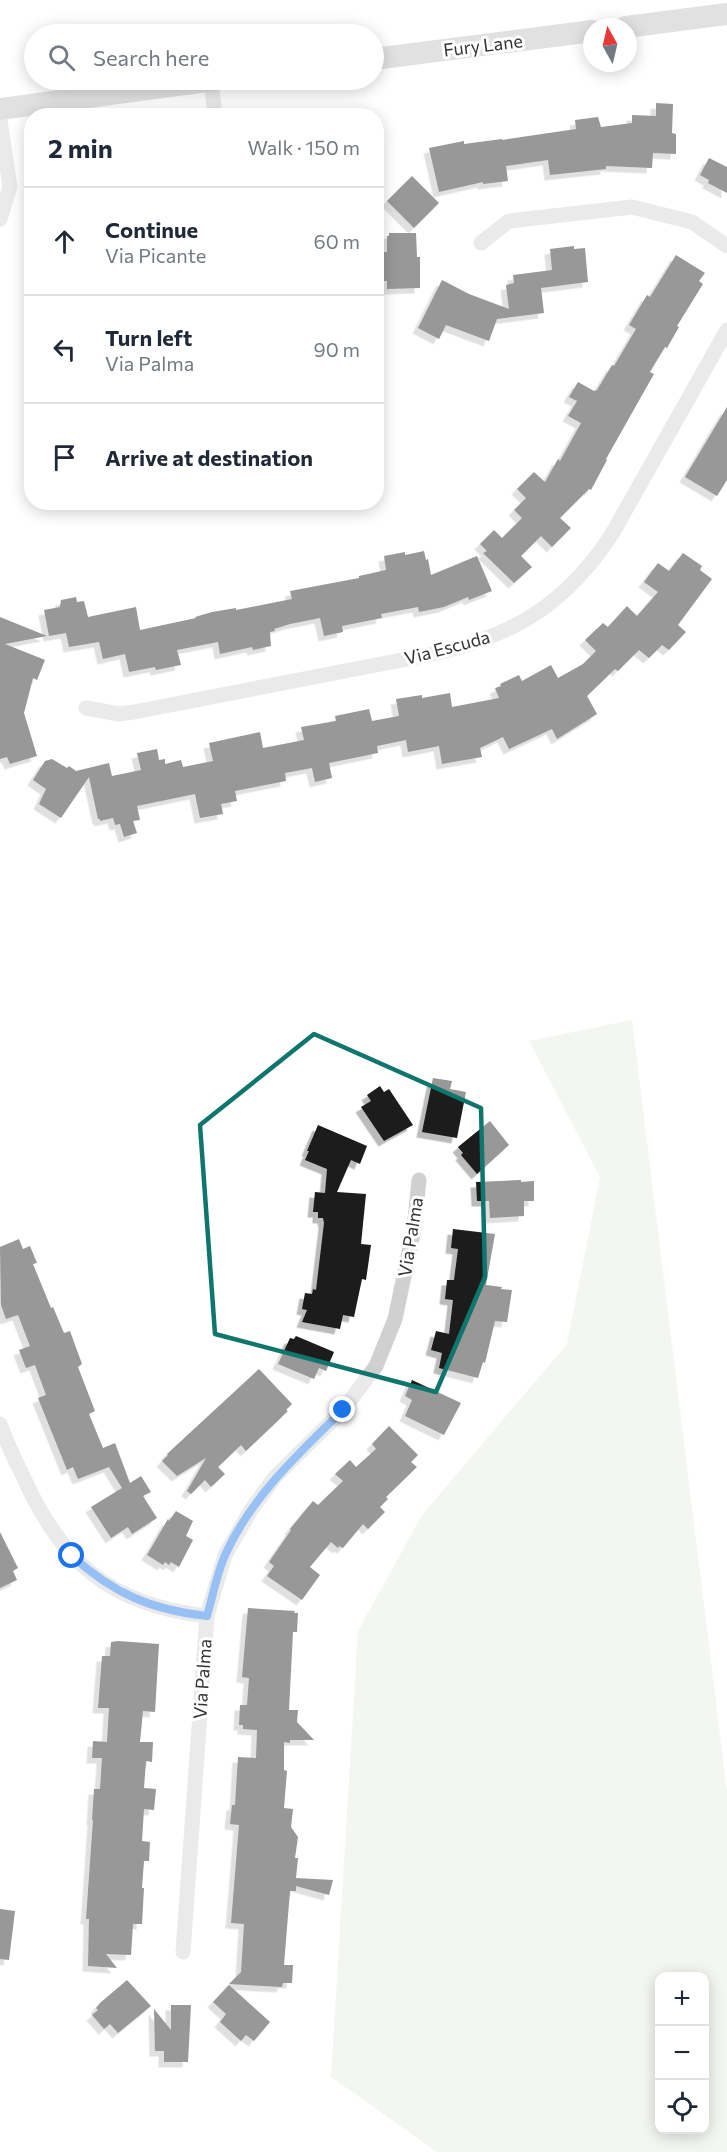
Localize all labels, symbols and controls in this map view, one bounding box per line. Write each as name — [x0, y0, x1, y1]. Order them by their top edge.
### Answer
north arrow — [583, 18, 637, 72]
search box — [24, 24, 384, 90]
street label: Fury Lane — [442, 29, 524, 61]
icon: search — [45, 41, 78, 74]
text: Search here — [93, 44, 209, 71]
text: 2 min — [48, 132, 113, 163]
text: Walk · 150 m — [248, 135, 360, 159]
text: Continue — [105, 216, 198, 243]
icon: ahead — [48, 225, 81, 258]
text: 60 m — [314, 229, 360, 253]
text: Via Picante — [105, 243, 206, 267]
text: Turn left — [105, 324, 192, 351]
icon: left — [48, 333, 81, 366]
text: 90 m — [314, 337, 360, 361]
text: Via Palma — [105, 351, 194, 375]
icon: arrive — [48, 441, 81, 474]
text: Arrive at destination — [105, 444, 313, 471]
street label: Via Escuda — [402, 625, 492, 669]
street label: Via Palma — [393, 1196, 427, 1278]
route end — [329, 1396, 355, 1422]
route start — [58, 1542, 84, 1568]
street label: Via Palma — [188, 1638, 216, 1720]
map controls — [655, 1972, 709, 2134]
button: + — [655, 1972, 709, 2026]
button: − — [655, 2026, 709, 2080]
button: locate — [655, 2080, 709, 2134]

